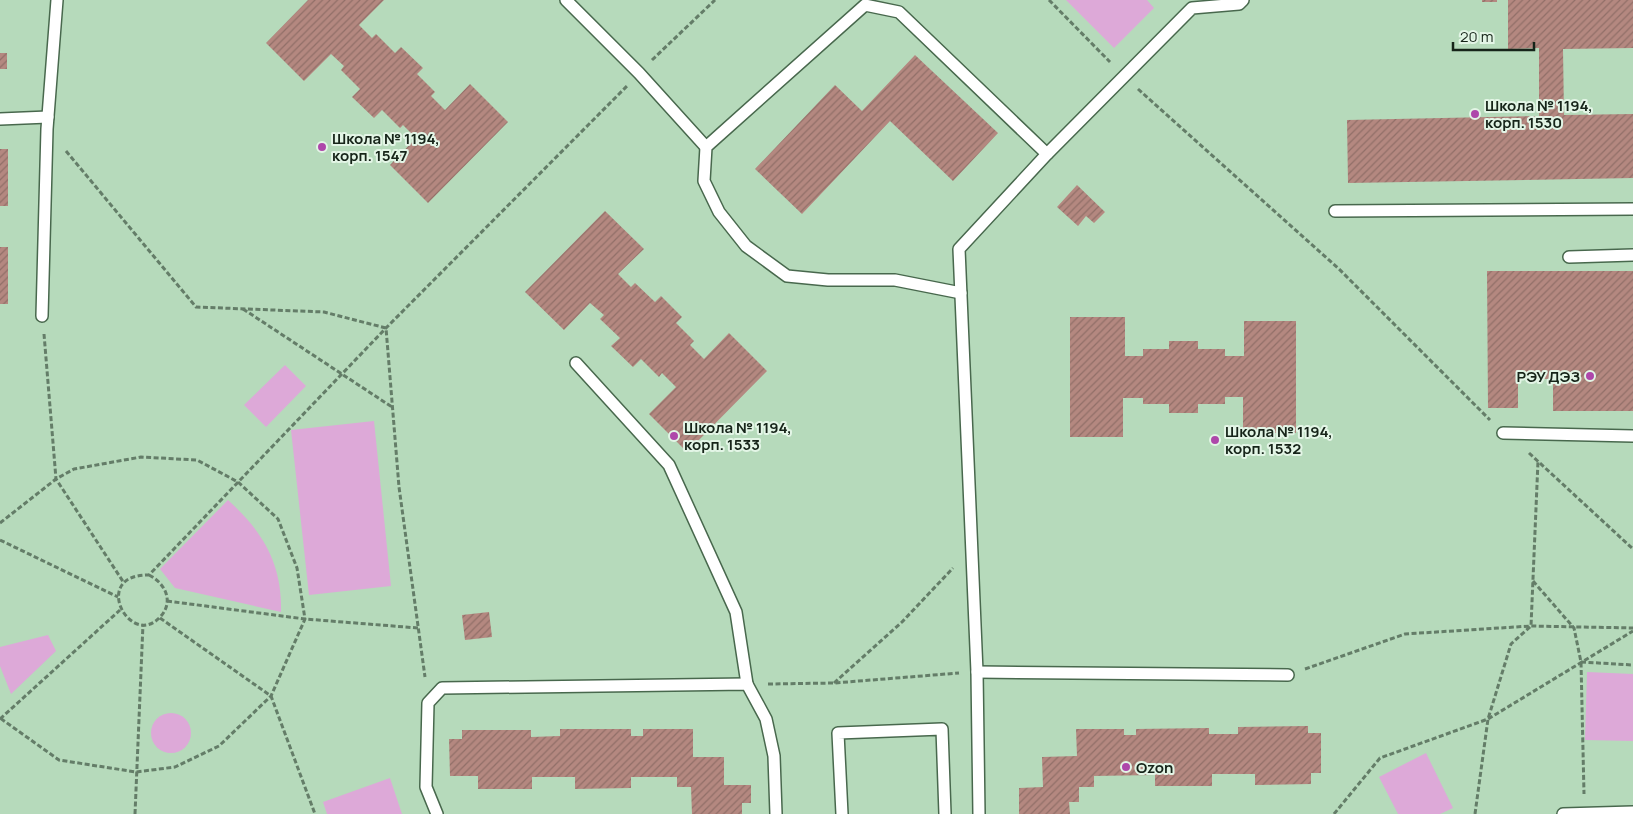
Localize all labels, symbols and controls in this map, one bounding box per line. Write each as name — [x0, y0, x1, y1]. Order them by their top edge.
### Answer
scale bar — [1453, 20, 1534, 52]
text: 20 m — [1460, 26, 1493, 47]
place label: Школа № 1194, корп. 1530 — [1485, 95, 1593, 133]
marker: Школа № 1194, корп. 1530 — [1469, 108, 1481, 120]
place label: Школа № 1194, корп. 1547 — [332, 128, 440, 166]
marker: Школа № 1194, корп. 1547 — [316, 141, 328, 153]
place label: РЭУ ДЭЗ — [1517, 366, 1580, 387]
marker: РЭУ ДЭЗ — [1584, 370, 1596, 382]
place label: Школа № 1194, корп. 1533 — [684, 417, 792, 455]
place label: Школа № 1194, корп. 1532 — [1225, 421, 1333, 459]
marker: Школа № 1194, корп. 1533 — [668, 430, 680, 442]
marker: Школа № 1194, корп. 1532 — [1209, 434, 1221, 446]
place label: Ozon — [1136, 757, 1173, 778]
marker: Ozon — [1120, 761, 1132, 773]

